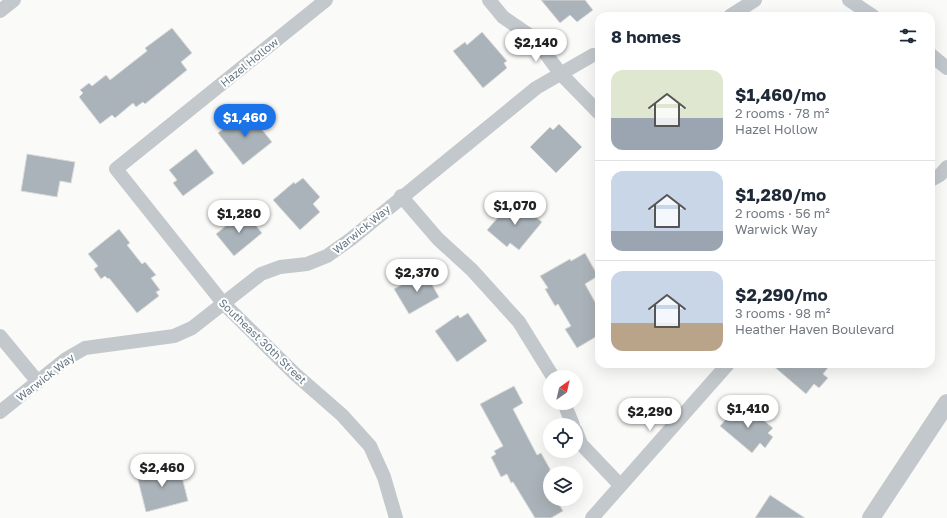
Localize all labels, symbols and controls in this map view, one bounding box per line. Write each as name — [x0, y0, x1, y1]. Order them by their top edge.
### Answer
icon: filters — [897, 25, 919, 47]
text: 8 homes — [611, 26, 681, 47]
pin: $2,140 — [503, 29, 569, 63]
text: $2,140 — [514, 34, 558, 50]
street label: Hazel Hollow — [218, 35, 280, 89]
text: $1,460/mo — [735, 84, 826, 105]
icon: home — [643, 86, 691, 134]
pin: $1,460 — [212, 104, 278, 138]
text: 2 rooms · 78 m² — [735, 105, 829, 121]
text: $1,460 — [223, 109, 267, 125]
text: Hazel Hollow — [735, 121, 818, 137]
text: $1,280/mo — [735, 184, 826, 205]
icon: home — [643, 187, 691, 235]
pin: $1,070 — [482, 192, 548, 226]
text: $1,070 — [493, 197, 537, 213]
pin: $1,280 — [206, 200, 272, 234]
street label: Warwick Way — [330, 202, 392, 256]
text: $1,280 — [217, 205, 261, 221]
text: 2 rooms · 56 m² — [735, 205, 830, 221]
text: Warwick Way — [735, 221, 818, 237]
pin: $2,370 — [384, 259, 450, 293]
text: $2,370 — [395, 264, 439, 280]
text: $2,290/mo — [735, 284, 828, 305]
icon: home — [643, 287, 691, 335]
street label: Southeast 30th Street — [216, 296, 310, 386]
text: 3 rooms · 98 m² — [735, 305, 830, 321]
text: Heather Haven Boulevard — [735, 321, 894, 337]
street label: Warwick Way — [13, 350, 77, 404]
north arrow — [543, 370, 583, 410]
map controls — [543, 370, 583, 506]
pin: $1,410 — [715, 395, 781, 429]
pin: $2,290 — [617, 398, 683, 432]
text: $1,410 — [727, 400, 769, 416]
text: $2,290 — [627, 403, 673, 419]
button: locate — [543, 418, 583, 458]
pin: $2,460 — [129, 454, 195, 488]
text: $2,460 — [139, 459, 185, 475]
button: layers — [543, 466, 583, 506]

